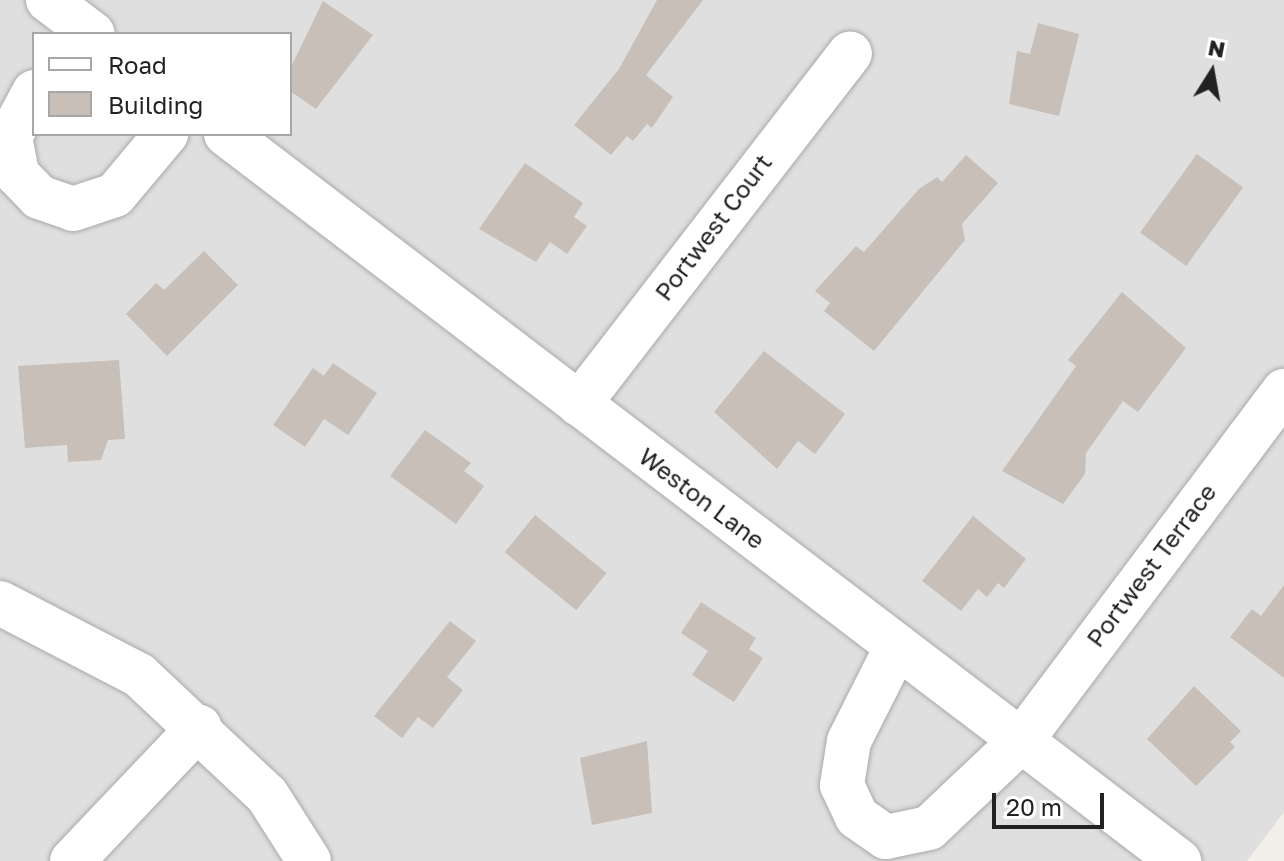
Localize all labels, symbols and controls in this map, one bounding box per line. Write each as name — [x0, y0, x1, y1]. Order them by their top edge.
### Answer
legend — [32, 32, 292, 136]
north arrow — [1172, 32, 1252, 112]
text: N — [1206, 33, 1227, 63]
text: Road — [108, 50, 167, 79]
text: Building — [108, 90, 203, 119]
street label: Portwest Court — [649, 148, 777, 306]
street label: Weston Lane — [634, 441, 770, 555]
street label: Portwest Terrace — [1080, 478, 1222, 652]
scale bar — [996, 777, 1108, 827]
text: 20 m — [1006, 792, 1062, 821]

